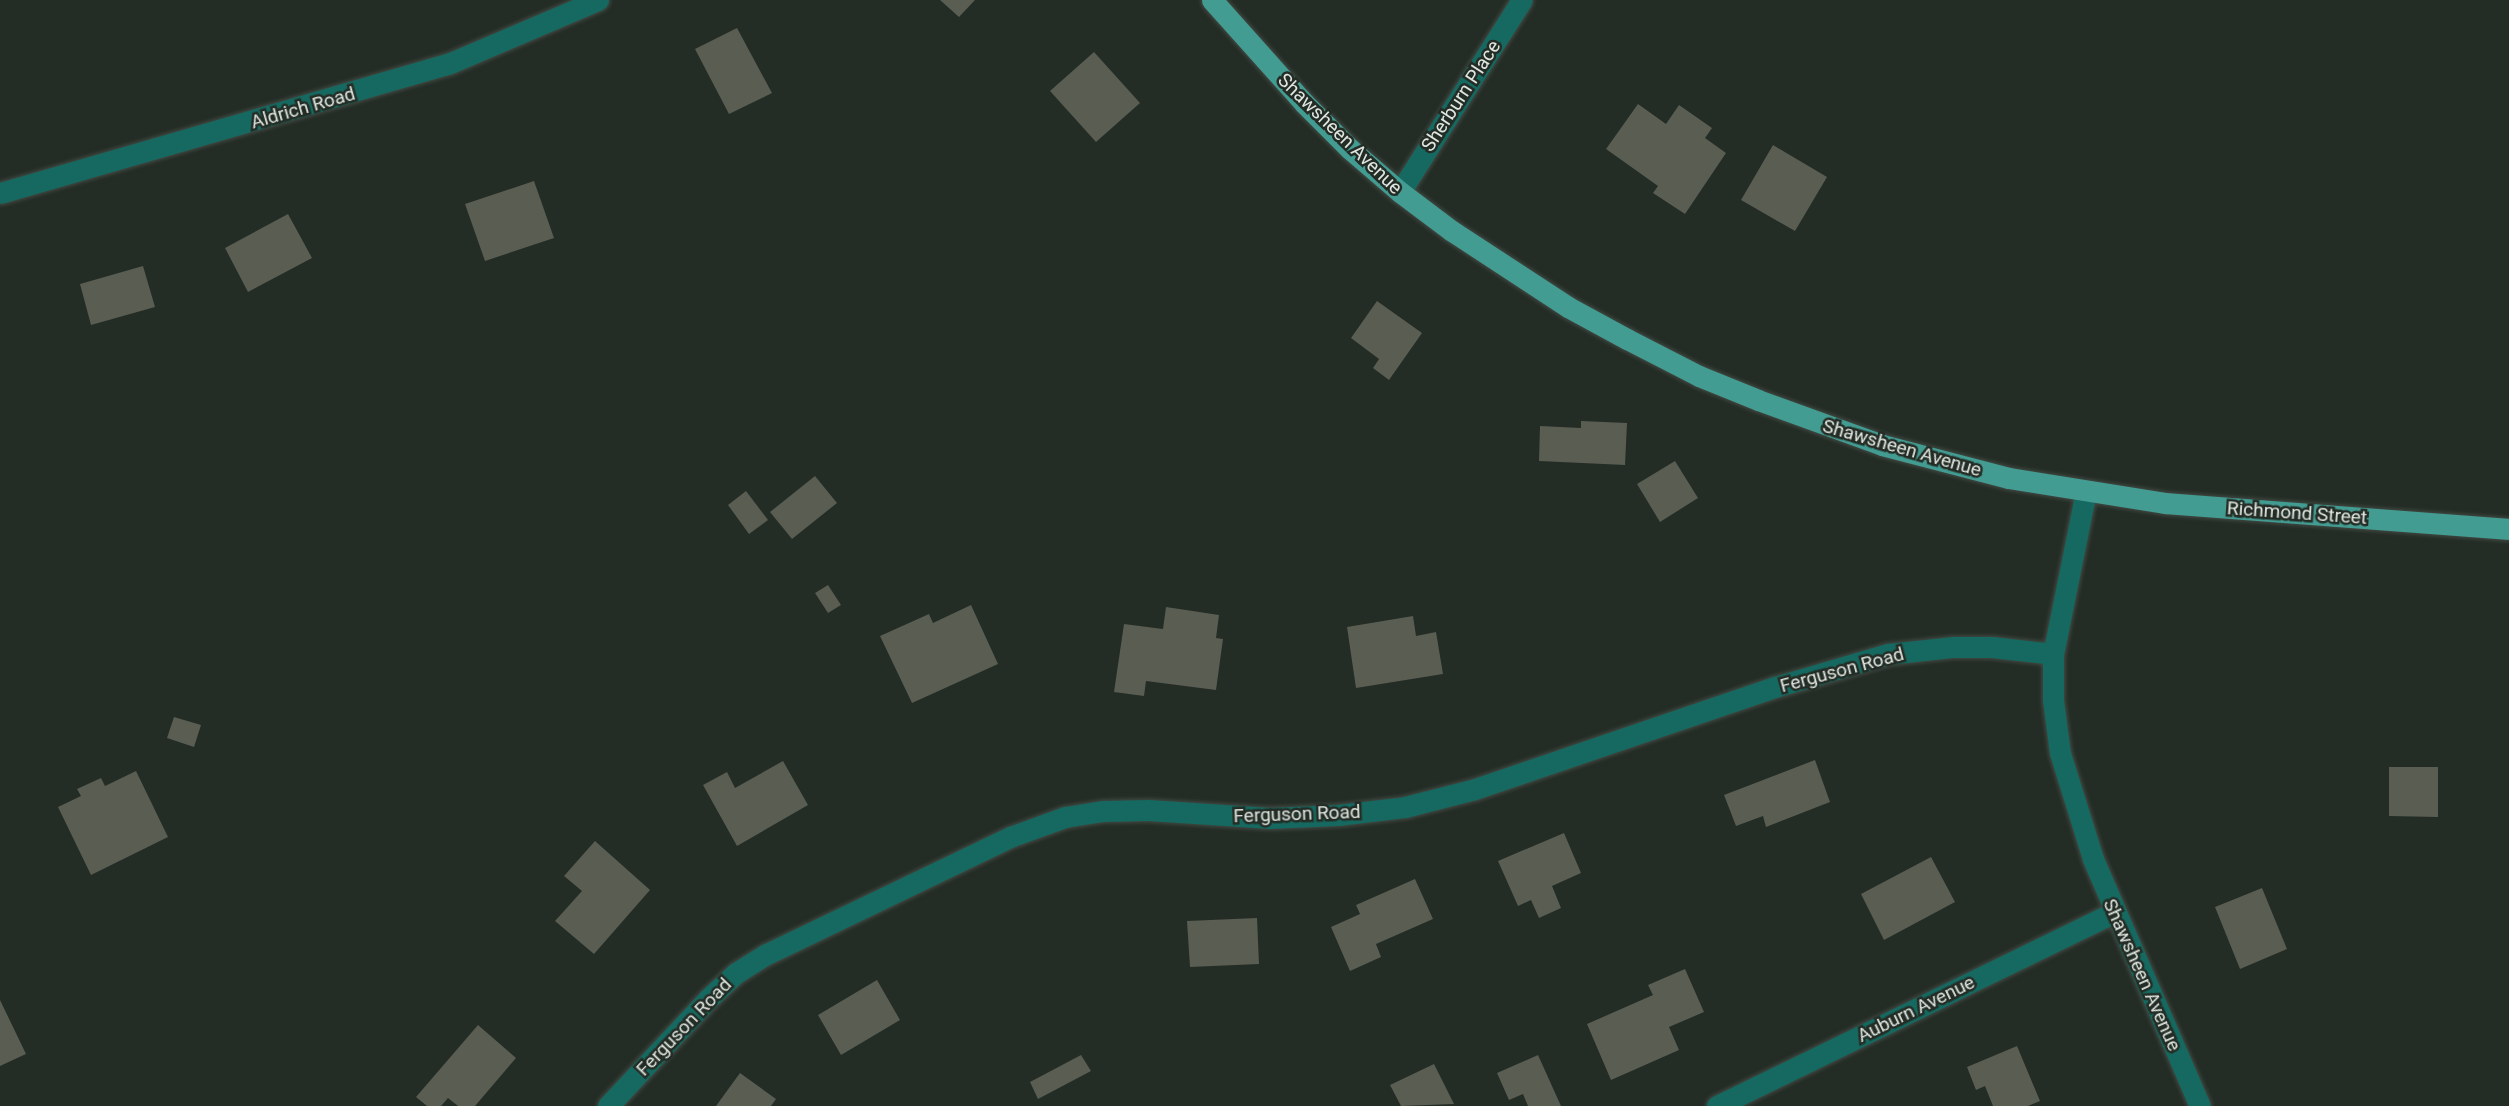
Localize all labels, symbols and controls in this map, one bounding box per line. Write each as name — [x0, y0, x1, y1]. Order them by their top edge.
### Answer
street label: Sherburn Place — [1417, 36, 1505, 156]
street label: Shawsheen Avenue — [1273, 69, 1407, 199]
street label: Aldrich Road — [248, 82, 358, 134]
street label: Shawsheen Avenue — [1820, 414, 1984, 482]
street label: Richmond Street — [2226, 497, 2368, 529]
street label: Ferguson Road — [1778, 643, 1906, 697]
street label: Ferguson Road — [1233, 800, 1361, 828]
street label: Shawsheen Avenue — [2098, 895, 2186, 1055]
street label: Auburn Avenue — [1854, 971, 1978, 1047]
street label: Ferguson Road — [632, 973, 736, 1081]

